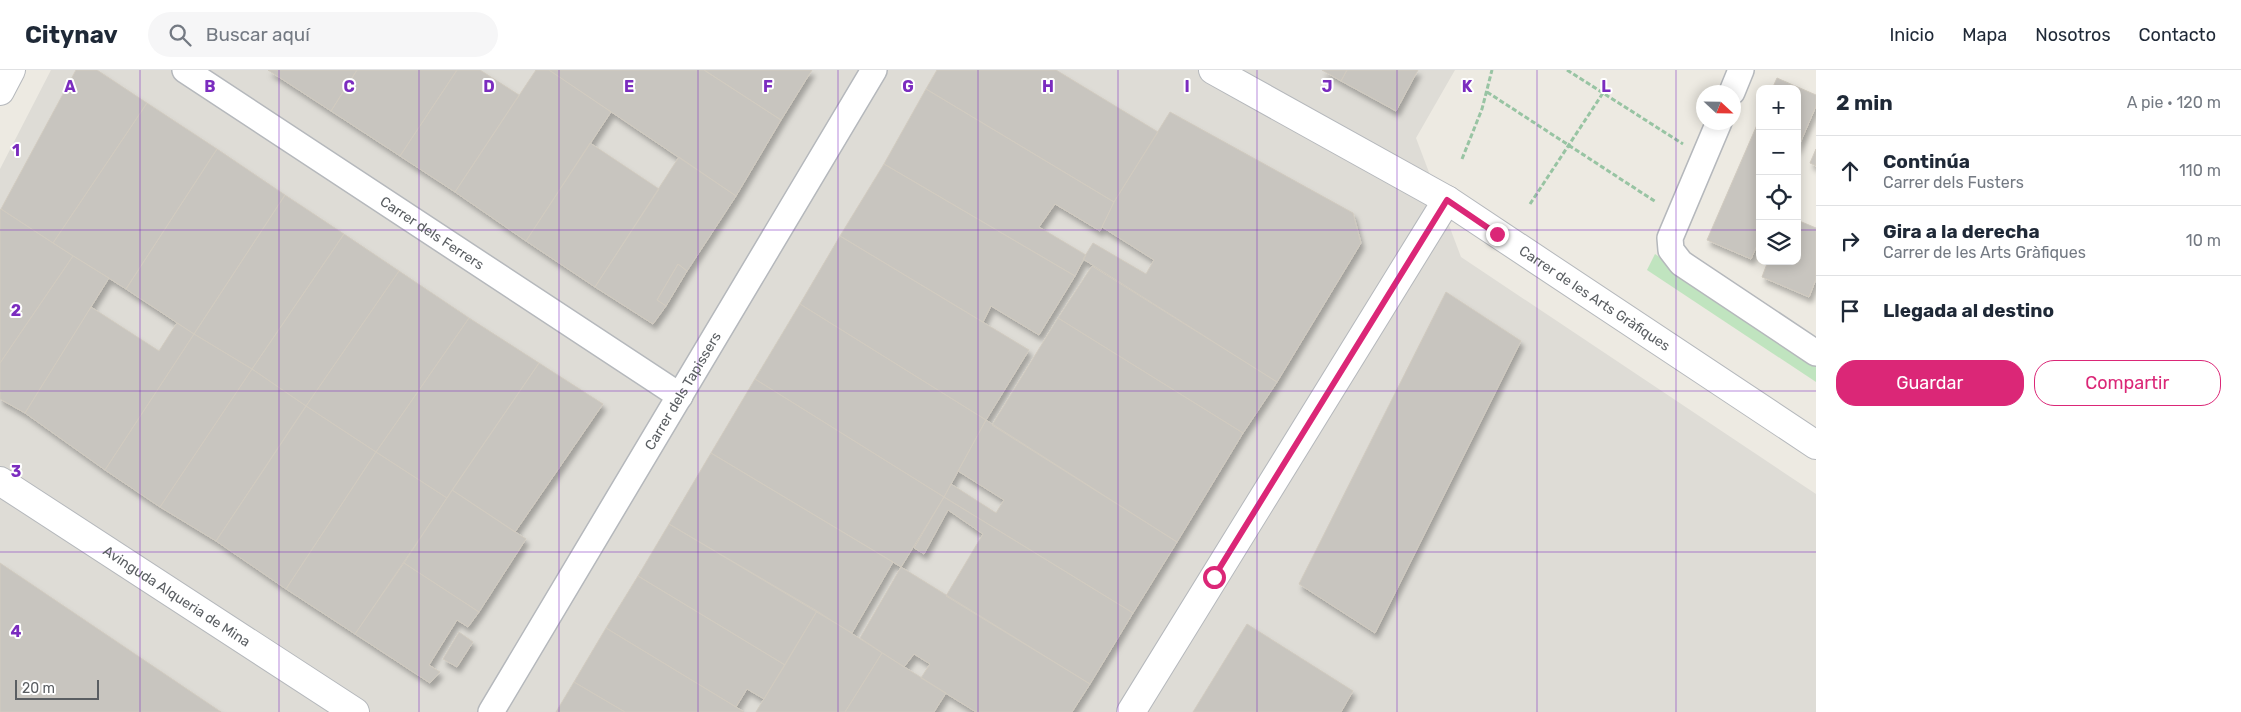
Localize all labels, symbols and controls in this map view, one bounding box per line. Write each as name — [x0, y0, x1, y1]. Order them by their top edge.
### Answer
search box — [148, 12, 498, 57]
text: Citynav — [25, 21, 118, 49]
icon: search — [166, 21, 194, 49]
text: Buscar aquí — [206, 23, 310, 46]
text: Inicio — [1889, 24, 1934, 46]
text: Mapa — [1962, 24, 2007, 46]
text: Nosotros — [2035, 24, 2111, 46]
text: Contacto — [2139, 24, 2216, 46]
text: A — [64, 77, 76, 96]
text: B — [204, 77, 216, 96]
text: C — [343, 77, 355, 96]
text: D — [483, 77, 495, 96]
text: E — [624, 77, 634, 96]
text: F — [763, 77, 773, 96]
text: G — [902, 77, 914, 96]
text: H — [1042, 77, 1054, 96]
text: I — [1184, 77, 1190, 96]
text: J — [1322, 77, 1332, 96]
text: K — [1462, 77, 1473, 96]
text: L — [1601, 77, 1611, 96]
north arrow — [1696, 85, 1741, 130]
map controls — [1756, 85, 1801, 265]
button: + — [1756, 85, 1801, 130]
text: 2 min — [1836, 90, 1893, 115]
text: A pie · 120 m — [2127, 93, 2221, 112]
button: − — [1756, 130, 1801, 175]
text: 1 — [12, 141, 20, 160]
text: Continúa — [1883, 150, 1970, 173]
icon: ahead — [1836, 157, 1864, 185]
text: 110 m — [2179, 161, 2221, 180]
text: Carrer dels Fusters — [1883, 173, 2024, 192]
button: locate — [1756, 175, 1801, 220]
street label: Carrer dels Ferrers — [377, 192, 487, 273]
button: layers — [1756, 220, 1801, 265]
text: Gira a la derecha — [1883, 220, 2040, 243]
route end — [1486, 223, 1509, 246]
icon: right — [1836, 227, 1864, 255]
text: 10 m — [2186, 231, 2221, 250]
street label: Carrer de les Arts Gràfiques — [1516, 242, 1673, 354]
text: Carrer de les Arts Gràfiques — [1883, 243, 2086, 262]
icon: arrive — [1836, 297, 1864, 325]
text: Llegada al destino — [1883, 299, 2054, 322]
text: 2 — [11, 301, 21, 320]
street label: Carrer dels Tapissers — [641, 329, 724, 453]
button: Guardar — [1836, 360, 2024, 406]
button: Compartir — [2034, 360, 2221, 406]
text: 3 — [11, 462, 21, 481]
street label: Avinguda Alqueria de Mina — [100, 542, 254, 650]
route start — [1203, 566, 1226, 589]
text: 4 — [11, 622, 22, 641]
scale bar — [15, 677, 99, 700]
text: 20 m — [22, 680, 55, 697]

